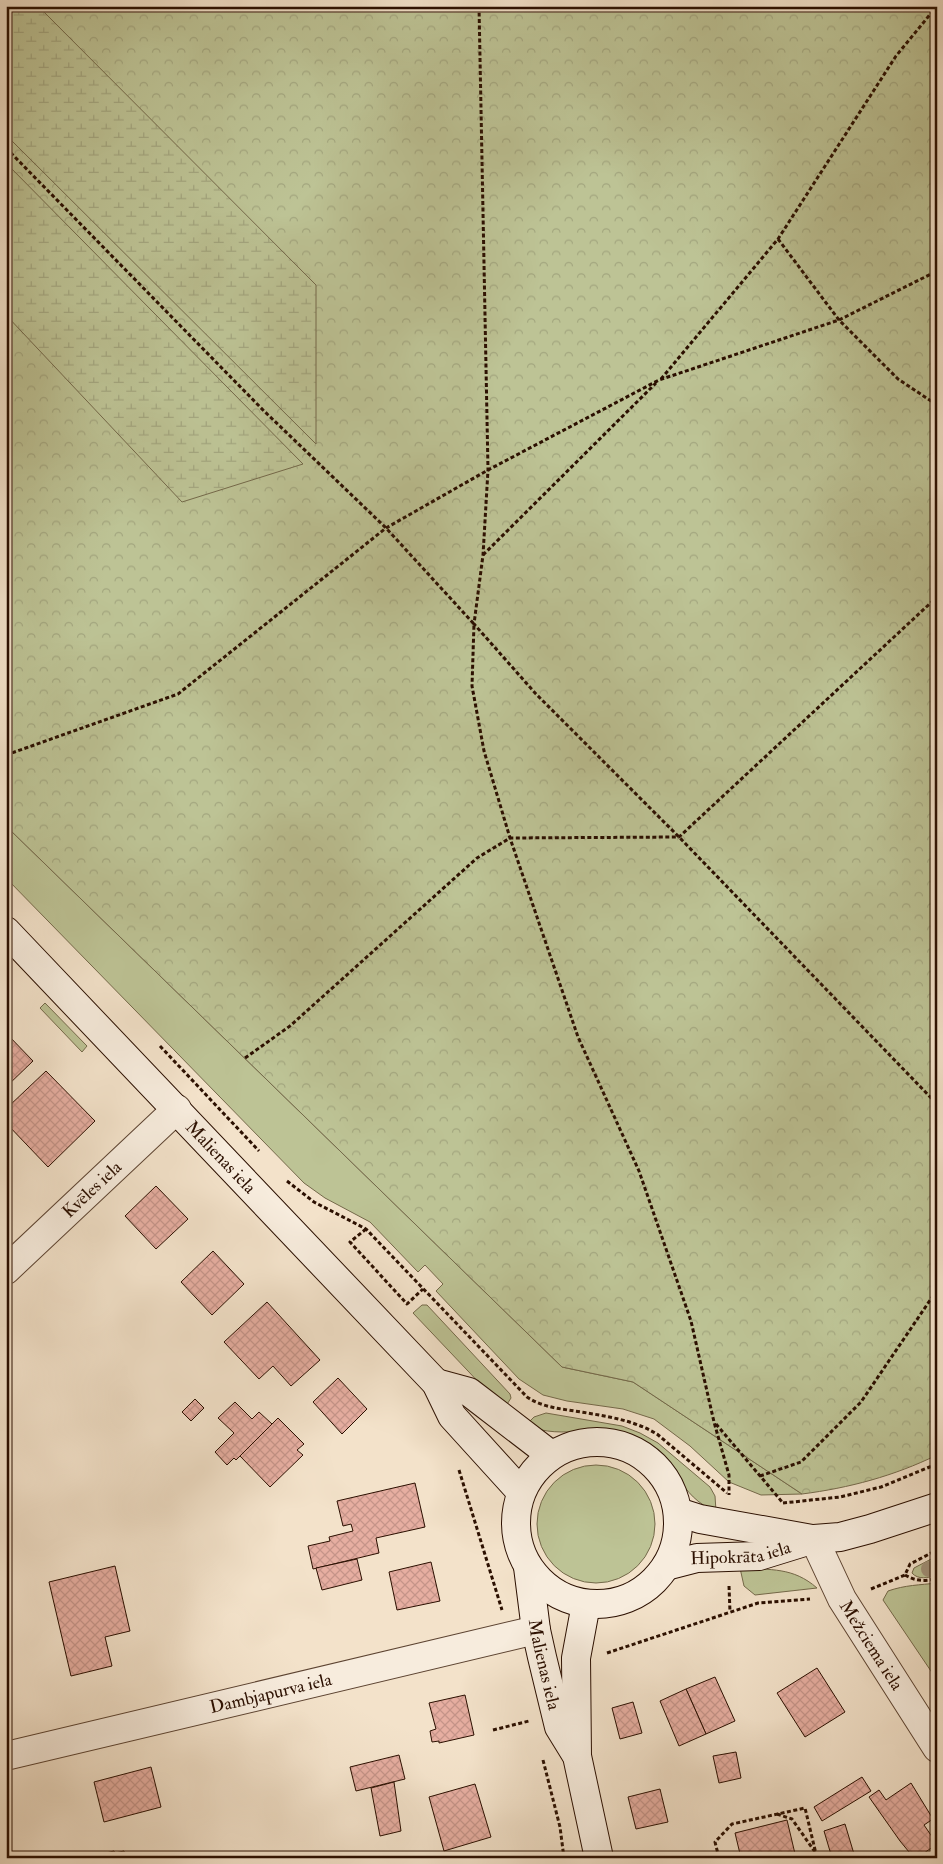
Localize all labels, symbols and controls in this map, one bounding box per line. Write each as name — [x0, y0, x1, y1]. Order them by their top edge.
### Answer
street label: Malienas iela — [180, 1116, 261, 1199]
street label: Kvēles iela — [58, 1156, 127, 1223]
street label: Hipokrāta iela — [690, 1536, 794, 1570]
street label: Mežciema iela — [834, 1596, 909, 1695]
street label: Malienas iela — [523, 1618, 566, 1713]
street label: Dambjapurva iela — [207, 1668, 335, 1719]

